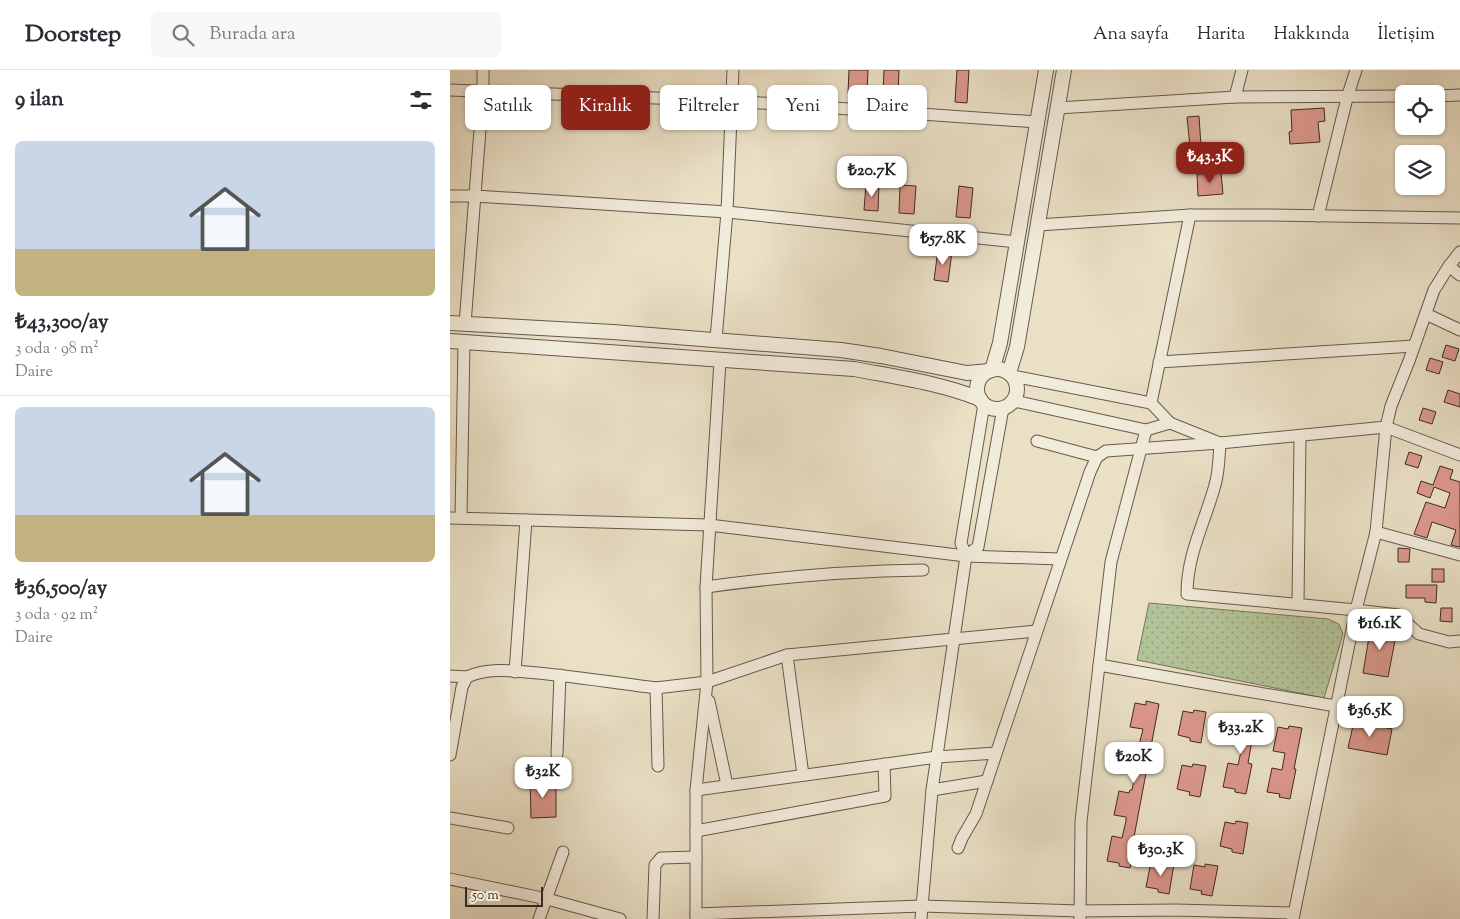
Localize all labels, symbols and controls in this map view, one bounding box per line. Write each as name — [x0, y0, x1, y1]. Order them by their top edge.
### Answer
search box — [151, 12, 501, 57]
text: Doorstep — [25, 18, 121, 52]
icon: search — [169, 21, 197, 49]
text: Burada ara — [209, 21, 296, 48]
text: Ana sayfa — [1093, 22, 1169, 48]
text: Harita — [1197, 22, 1245, 48]
text: Hakkında — [1273, 22, 1350, 48]
text: İletişim — [1378, 22, 1435, 48]
text: 9 ilan — [15, 85, 64, 115]
chip: Satılık — [465, 85, 551, 130]
chip: Kiralık — [561, 85, 650, 130]
chip: Filtreler — [660, 85, 757, 130]
chip: Yeni — [767, 85, 838, 130]
chip: Daire — [848, 85, 927, 130]
map controls — [1395, 85, 1445, 195]
button: locate — [1395, 85, 1445, 135]
icon: filters — [407, 86, 435, 114]
pin: ₺43.3K — [1169, 142, 1251, 184]
button: layers — [1395, 145, 1445, 195]
text: ₺43.3K — [1187, 146, 1233, 169]
pin: ₺20.7K — [831, 156, 913, 198]
text: ₺20.7K — [848, 160, 896, 183]
icon: home — [180, 174, 270, 264]
pin: ₺57.8K — [902, 224, 984, 266]
text: ₺57.8K — [920, 228, 966, 251]
text: ₺43,300/ay — [15, 308, 109, 338]
text: 3 oda · 98 m² — [15, 338, 99, 361]
text: Daire — [15, 361, 53, 384]
icon: home — [180, 439, 270, 529]
text: ₺36,500/ay — [15, 574, 107, 604]
text: 3 oda · 92 m² — [15, 604, 98, 627]
pin: ₺16.1K — [1339, 608, 1421, 651]
text: ₺16.1K — [1358, 613, 1402, 636]
text: Daire — [15, 627, 53, 650]
pin: ₺36.5K — [1329, 696, 1411, 738]
text: ₺36.5K — [1348, 700, 1392, 723]
pin: ₺33.2K — [1200, 712, 1282, 755]
text: ₺33.2K — [1218, 717, 1264, 740]
pin: ₺20K — [1104, 742, 1164, 784]
text: ₺20K — [1116, 746, 1152, 769]
pin: ₺32K — [513, 756, 573, 799]
text: ₺32K — [526, 761, 560, 784]
pin: ₺30.3K — [1120, 834, 1202, 877]
text: ₺30.3K — [1138, 839, 1184, 862]
scale bar — [465, 884, 542, 907]
text: 50 m — [472, 886, 499, 906]

